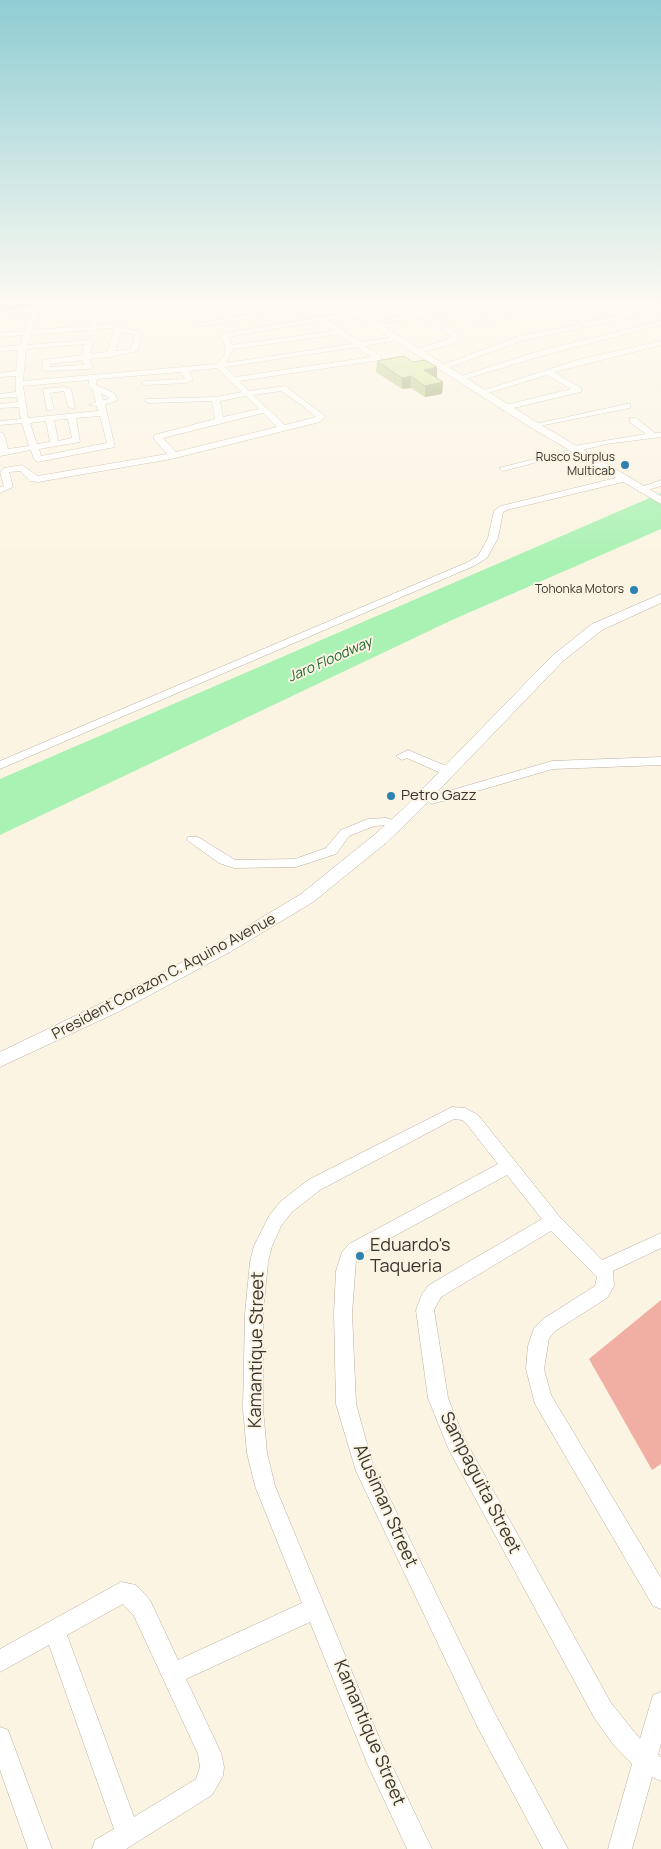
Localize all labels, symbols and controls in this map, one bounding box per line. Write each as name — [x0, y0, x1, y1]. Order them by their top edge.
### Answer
place label: Rusco Surplus Multicab — [536, 451, 615, 479]
marker: Rusco Surplus Multicab — [619, 459, 631, 471]
place label: Tohonka Motors — [535, 583, 624, 597]
marker: Tohonka Motors — [628, 584, 640, 596]
water label: Jaro Floodway — [285, 634, 375, 686]
place label: Petro Gazz — [401, 787, 477, 805]
marker: Petro Gazz — [385, 790, 397, 802]
street label: President Corazon C. Aquino Avenue — [49, 910, 279, 1044]
place label: Eduardo's Taqueria — [370, 1235, 451, 1278]
marker: Eduardo's Taqueria — [354, 1250, 366, 1262]
street label: Kamantique Street — [245, 1272, 269, 1428]
street label: Sampaguita Street — [435, 1408, 525, 1558]
street label: Alusiman Street — [348, 1441, 422, 1571]
street label: Kamantique Street — [329, 1657, 409, 1809]

